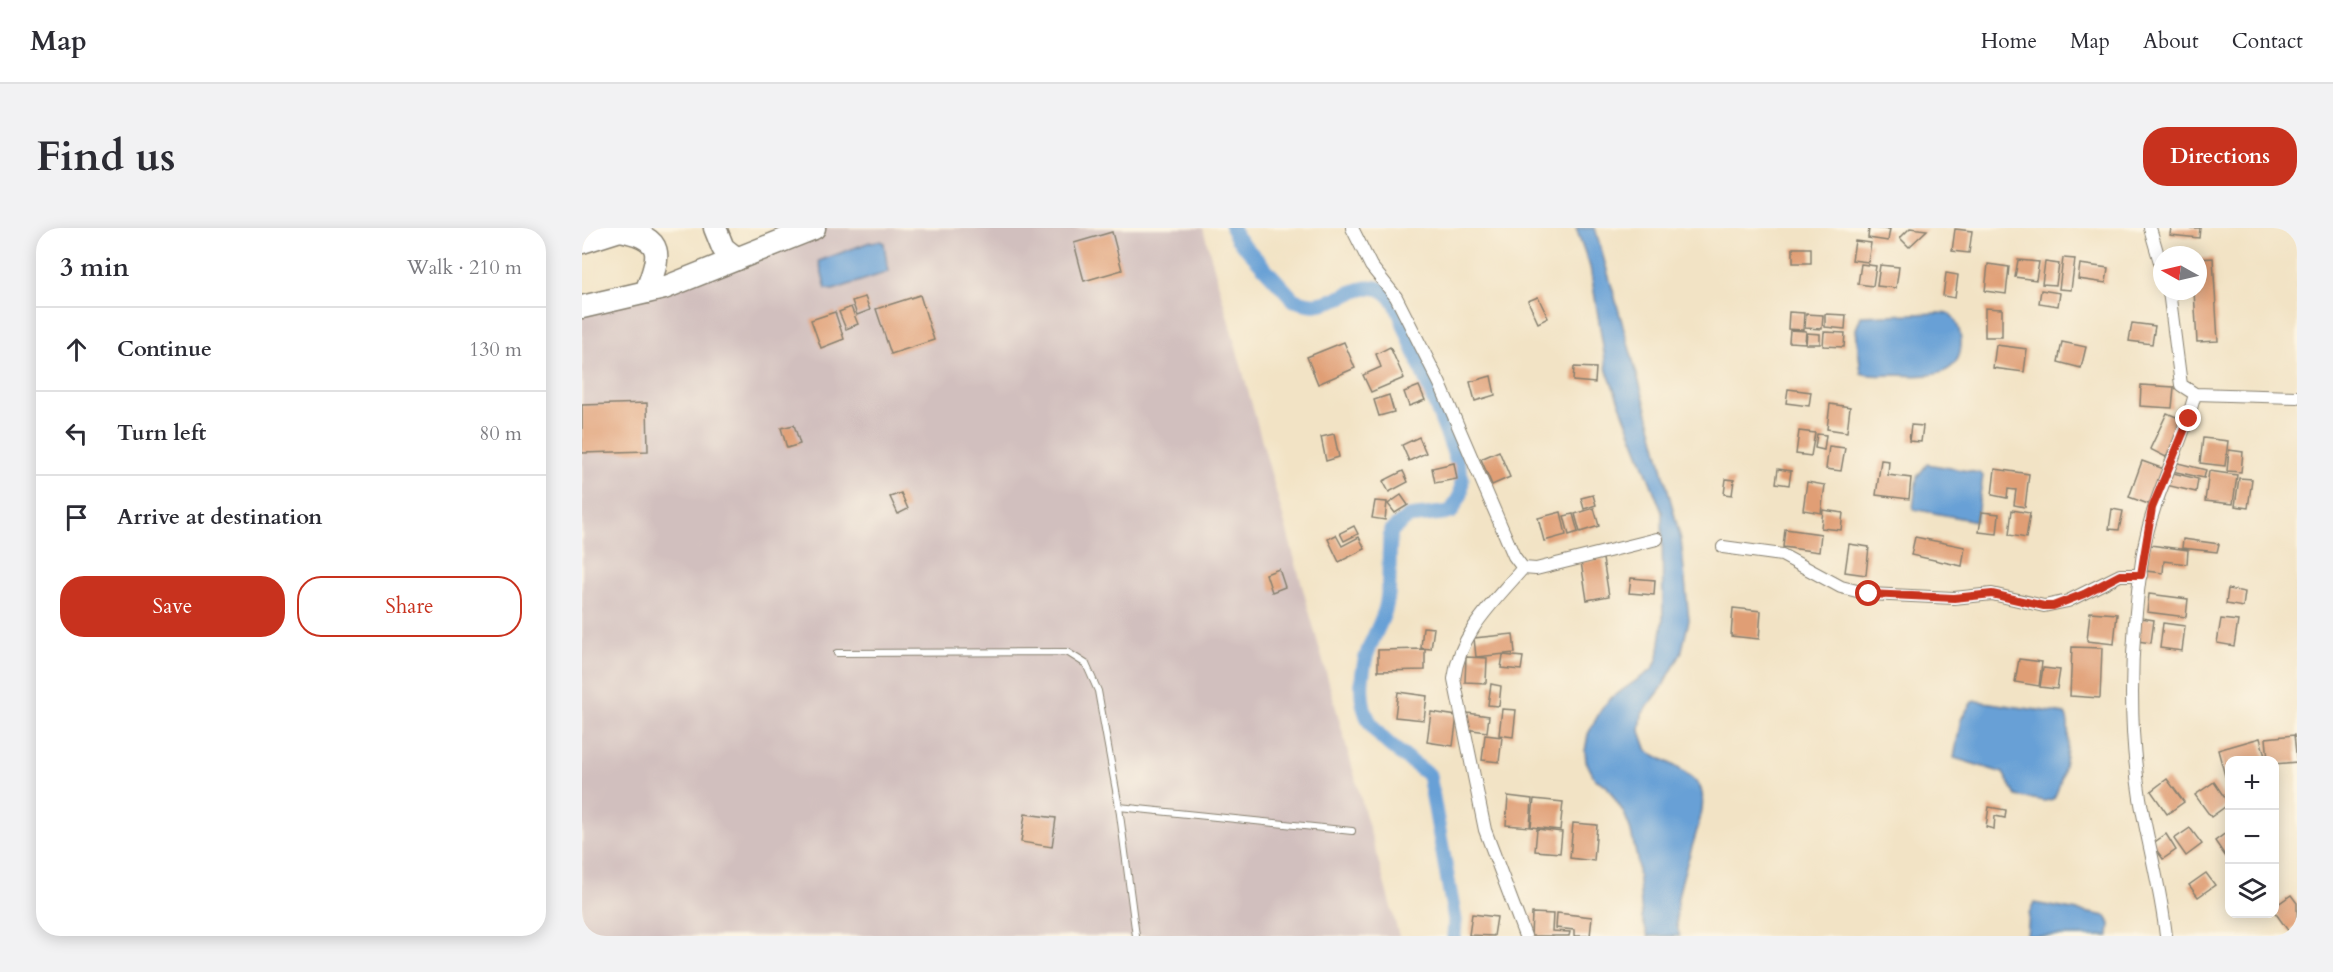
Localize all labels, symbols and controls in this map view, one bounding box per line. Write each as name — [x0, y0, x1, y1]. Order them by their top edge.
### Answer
text: Map — [30, 22, 87, 60]
text: Home — [1981, 27, 2037, 56]
text: Map — [2070, 27, 2110, 56]
text: About — [2143, 27, 2199, 56]
text: Contact — [2232, 27, 2303, 56]
button: Directions — [2143, 127, 2297, 186]
text: Find us — [36, 128, 176, 185]
north arrow — [2153, 246, 2207, 300]
text: 3 min — [60, 250, 129, 285]
text: Walk · 210 m — [407, 254, 522, 281]
icon: ahead — [60, 333, 93, 366]
text: Continue — [117, 334, 212, 364]
text: 130 m — [469, 336, 522, 363]
route end — [2175, 405, 2201, 431]
icon: left — [60, 417, 93, 450]
text: Turn left — [117, 418, 206, 448]
text: 80 m — [479, 420, 522, 447]
icon: arrive — [60, 501, 93, 534]
text: Arrive at destination — [117, 502, 322, 532]
button: Save — [60, 576, 285, 637]
button: Share — [297, 576, 522, 637]
route start — [1855, 580, 1881, 606]
map controls — [2225, 756, 2279, 918]
button: + — [2225, 756, 2279, 810]
button: − — [2225, 810, 2279, 864]
button: layers — [2225, 864, 2279, 918]

